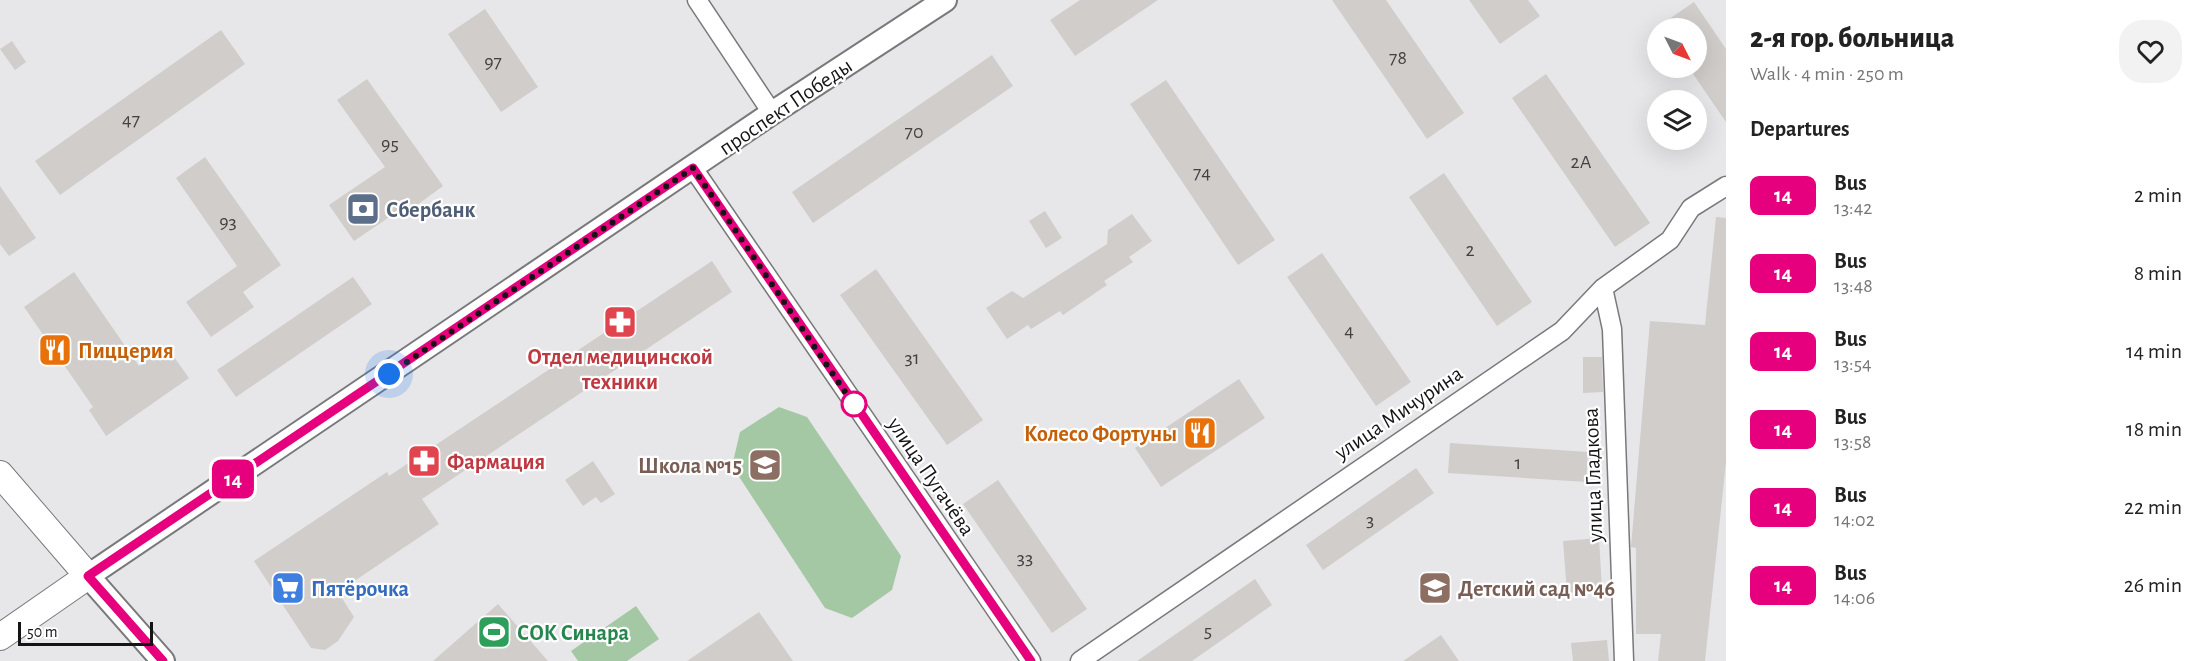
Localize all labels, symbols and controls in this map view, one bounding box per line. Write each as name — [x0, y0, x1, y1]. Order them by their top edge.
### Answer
north arrow — [1647, 18, 1707, 78]
map controls — [1647, 18, 1707, 150]
button: heart — [2119, 20, 2182, 83]
text: 2-я гор. больница — [1750, 25, 1954, 53]
house number: 78 — [1389, 48, 1407, 68]
house number: 97 — [484, 52, 502, 72]
street label: проспект Победы — [715, 54, 856, 159]
text: Walk · 4 min · 250 m — [1750, 64, 1904, 84]
button: layers — [1647, 90, 1707, 150]
house number: 47 — [122, 110, 140, 130]
text: Departures — [1750, 118, 1850, 140]
house number: 70 — [905, 122, 923, 142]
house number: 95 — [381, 134, 399, 154]
house number: 2А — [1571, 152, 1592, 172]
house number: 74 — [1193, 163, 1211, 183]
text: Bus — [1834, 172, 1867, 194]
text: 2 min — [2134, 184, 2182, 206]
text: 14 — [1774, 185, 1792, 206]
bank icon: Сбербанк — [345, 191, 381, 227]
text: 13:42 — [1834, 198, 1872, 218]
place label: Сбербанк — [386, 199, 476, 221]
house number: 93 — [219, 212, 237, 232]
house number: 2 — [1465, 240, 1475, 260]
text: Bus — [1834, 250, 1867, 272]
text: 8 min — [2134, 262, 2182, 284]
text: 14 — [1774, 263, 1792, 284]
text: 13:48 — [1834, 276, 1873, 296]
pharmacy icon: Отдел медицинской техники — [602, 304, 638, 340]
house number: 4 — [1344, 321, 1354, 341]
text: Bus — [1834, 328, 1867, 350]
restaurant icon: Пиццерия — [37, 332, 73, 368]
place label: Пиццерия — [78, 340, 174, 362]
text: 14 min — [2126, 340, 2182, 362]
text: 14 — [1774, 341, 1792, 362]
place label: Отдел медицинской техники — [527, 346, 713, 393]
house number: 31 — [904, 348, 920, 368]
text: 13:54 — [1834, 354, 1872, 374]
your location — [374, 359, 404, 389]
street label: улица Мичурина — [1330, 362, 1466, 464]
unlabelled marker — [841, 391, 867, 417]
text: Bus — [1834, 406, 1867, 428]
street label: улица Гладкова — [1580, 407, 1606, 544]
street label: улица Пугачёва — [883, 413, 979, 540]
restaurant icon: Колесо Фортуны — [1182, 415, 1218, 451]
text: 18 min — [2126, 418, 2182, 440]
text: 14 — [1774, 419, 1792, 440]
place label: Колесо Фортуны — [1024, 423, 1177, 446]
text: 13:58 — [1834, 432, 1872, 452]
pharmacy icon: Фармация — [406, 443, 442, 479]
school or university icon: Школа №15 — [747, 447, 783, 483]
place label: Фармация — [447, 451, 545, 473]
house number: 1 — [1515, 453, 1521, 473]
place label: Школа №15 — [638, 455, 742, 477]
line badge: 14 — [206, 460, 260, 498]
text: 14 — [224, 469, 242, 490]
text: Bus — [1834, 484, 1867, 506]
text: 22 min — [2124, 496, 2182, 518]
text: 14 — [1774, 497, 1792, 518]
house number: 3 — [1366, 510, 1374, 530]
text: 14:02 — [1834, 510, 1875, 530]
house number: 33 — [1017, 548, 1033, 568]
text: Bus — [1834, 562, 1867, 584]
supermarket icon: Пятёрочка — [270, 570, 306, 606]
school or university icon: Детский сад №46 — [1417, 570, 1453, 606]
text: 26 min — [2124, 574, 2182, 596]
text: 14 — [1774, 575, 1792, 596]
place label: Пятёрочка — [311, 578, 409, 600]
place label: Детский сад №46 — [1458, 578, 1615, 600]
text: 14:06 — [1834, 588, 1875, 608]
sports icon: СОК Синара — [476, 614, 512, 650]
scale bar — [18, 619, 153, 646]
house number: 5 — [1204, 621, 1212, 641]
place label: СОК Синара — [517, 622, 629, 644]
text: 50 m — [27, 624, 58, 640]

